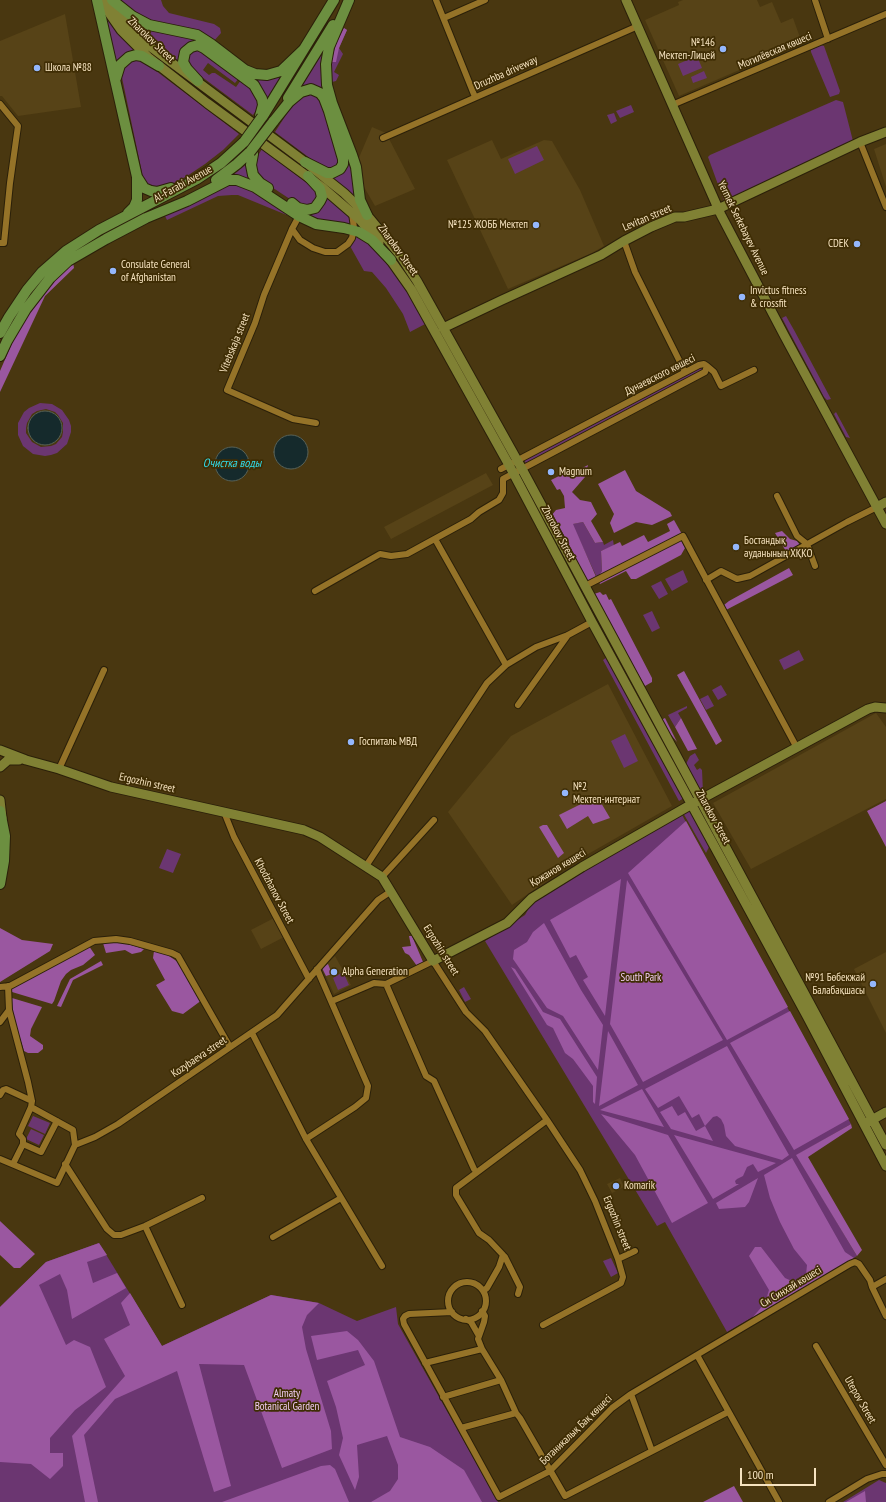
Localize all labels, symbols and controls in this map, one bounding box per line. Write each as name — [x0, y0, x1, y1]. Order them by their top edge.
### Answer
street label: Zharokov Street — [125, 14, 177, 66]
street label: Могилёвская көшесі — [736, 30, 814, 72]
place label: №146 Мектеп-Лицей — [659, 36, 715, 62]
marker: №146 Мектеп-Лицей — [718, 44, 728, 54]
street label: Druzhba driveway — [472, 53, 540, 93]
place label: Школа №88 — [45, 61, 92, 75]
marker: Школа №88 — [32, 63, 42, 73]
street label: Al-Farabi Avenue — [152, 163, 214, 205]
street label: Yermek Serkebayev Avenue — [714, 179, 772, 277]
street label: Levitan street — [621, 202, 673, 234]
place label: №125 ЖОББ Мектеп — [448, 218, 528, 232]
marker: №125 ЖОББ Мектеп — [531, 220, 541, 230]
street label: Zharokov Street — [375, 222, 421, 278]
place label: CDEK — [828, 237, 849, 251]
marker: CDEK — [852, 239, 862, 249]
place label: Consulate General of Afghanistan — [121, 258, 190, 284]
marker: Consulate General of Afghanistan — [108, 266, 118, 276]
place label: Invictus fitness & crossfit — [750, 284, 806, 310]
marker: Invictus fitness & crossfit — [737, 292, 747, 302]
street label: Vitebskaja street — [217, 311, 253, 375]
street label: Дунаевского көшесі — [623, 352, 697, 398]
water label: Очистка воды — [203, 457, 261, 471]
place label: Magnum — [559, 465, 592, 479]
marker: Magnum — [546, 467, 556, 477]
street label: Zharokov Street — [538, 503, 578, 563]
place label: Бостандық ауданының ХҚКО — [744, 534, 813, 560]
marker: Бостандық ауданының ХҚКО — [731, 542, 741, 552]
place label: Госпиталь МВД — [359, 735, 417, 749]
marker: Госпиталь МВД — [346, 737, 356, 747]
street label: Ergozhin street — [118, 770, 176, 796]
place label: №2 Мектеп-интернат — [573, 780, 640, 806]
marker: №2 Мектеп-интернат — [560, 788, 570, 798]
street label: Zharokov Street — [693, 788, 733, 846]
street label: Қожанов көшесі — [528, 846, 588, 890]
street label: Khodzhanov Street — [251, 856, 297, 926]
street label: Ergozhin street — [420, 922, 462, 978]
place label: Alpha Generation — [342, 965, 408, 979]
marker: Alpha Generation — [329, 967, 339, 977]
park label: South Park — [621, 971, 661, 985]
place label: №91 Бөбекжай Балабақшасы — [805, 971, 865, 997]
marker: №91 Бөбекжай Балабақшасы — [868, 979, 878, 989]
street label: Kozybaeva street — [169, 1034, 229, 1080]
place label: Komarik — [624, 1179, 655, 1193]
marker: Komarik — [611, 1181, 621, 1191]
street label: Ergozhin street — [600, 1194, 634, 1252]
street label: Си Синхай көшесі — [758, 1264, 824, 1310]
street label: Utepov Street — [841, 1374, 879, 1426]
park label: Almaty Botanical Garden — [255, 1387, 319, 1413]
street label: Ботаникалық Бақ көшесі — [537, 1392, 615, 1468]
scale bar — [742, 1460, 818, 1486]
text: 100 m — [747, 1467, 774, 1482]

